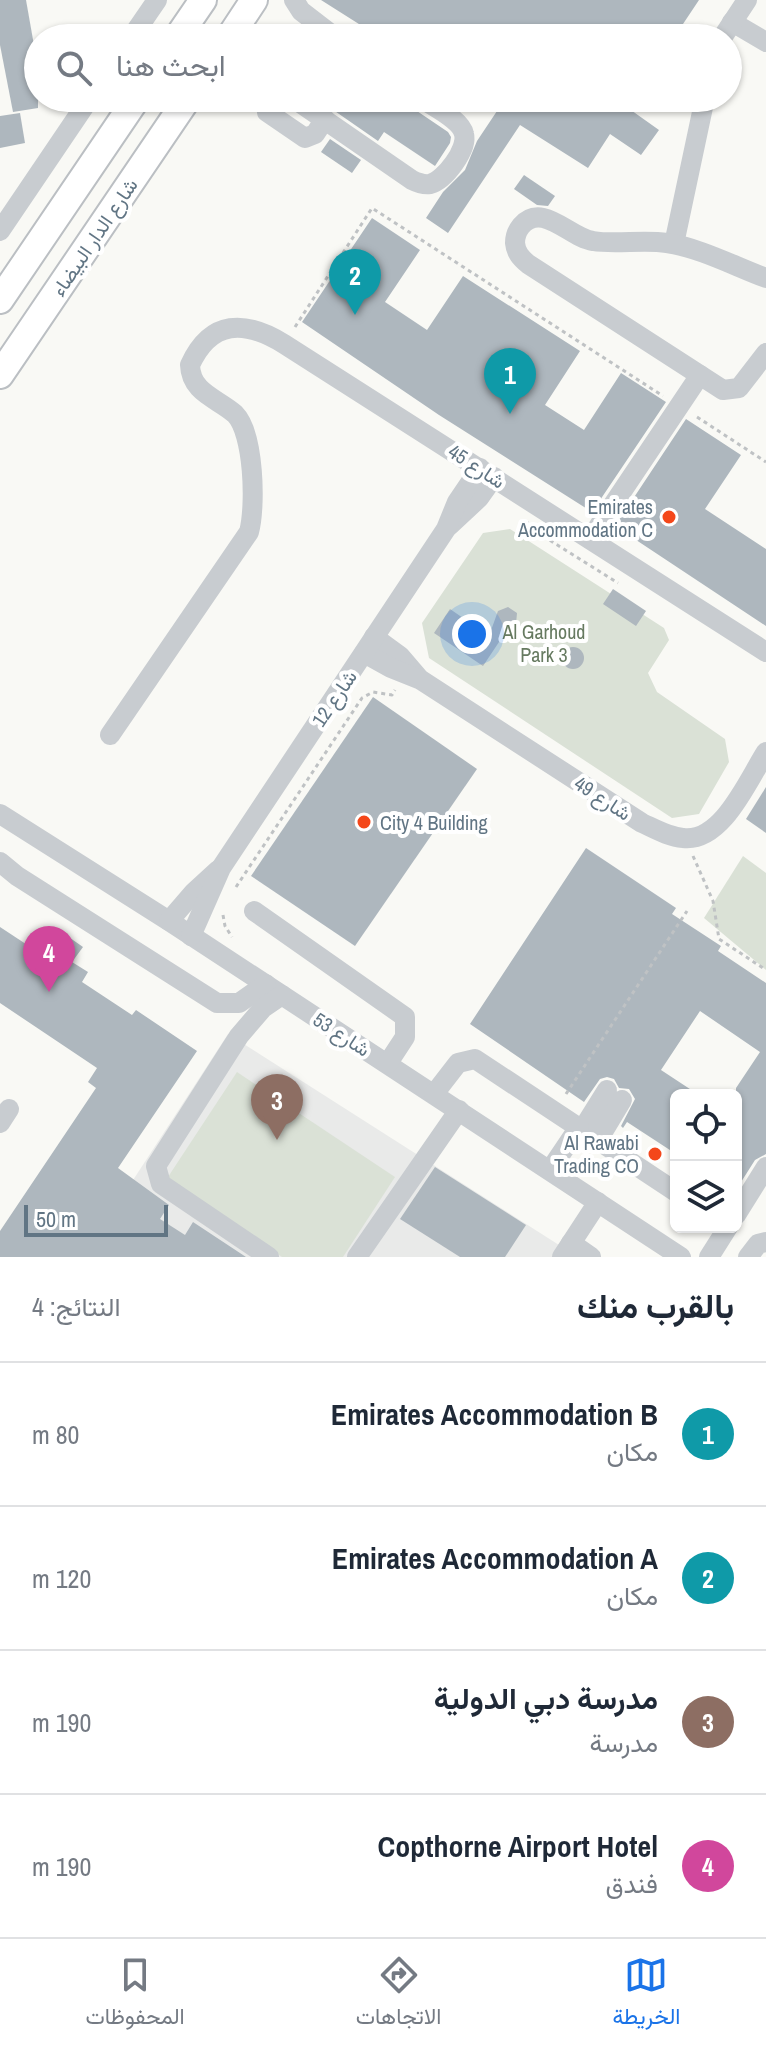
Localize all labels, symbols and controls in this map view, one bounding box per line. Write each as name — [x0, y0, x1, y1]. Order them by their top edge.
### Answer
search box — [24, 24, 742, 112]
text: ابحث هنا — [116, 45, 226, 85]
icon: search — [52, 46, 96, 90]
street label: شارع الدار البيضاء — [45, 173, 144, 302]
pin: 2 — [329, 249, 381, 315]
pin: 1 — [484, 348, 536, 414]
street label: شارع 45 — [443, 438, 511, 495]
place label: Emirates Accommodation C — [517, 493, 653, 543]
marker: Emirates Accommodation C — [660, 508, 678, 526]
your location — [452, 614, 492, 654]
park label: Al Garhoud Park 3 — [502, 618, 585, 668]
street label: شارع 12 — [305, 664, 364, 732]
street label: شارع 49 — [569, 770, 637, 827]
place label: City 4 Building — [380, 809, 488, 836]
marker: City 4 Building — [355, 813, 373, 831]
pin: 4 — [23, 926, 75, 992]
street label: شارع 53 — [308, 1006, 376, 1063]
pin: 3 — [251, 1074, 303, 1140]
map controls — [670, 1089, 742, 1233]
button: locate — [670, 1089, 742, 1161]
place label: Al Rawabi Trading CO — [554, 1129, 639, 1179]
marker: Al Rawabi Trading CO — [646, 1145, 664, 1163]
button: layers — [670, 1161, 742, 1233]
scale bar — [24, 1201, 168, 1237]
text: 50 m — [36, 1204, 76, 1234]
text: بالقرب منك — [577, 1283, 734, 1329]
text: النتائج: 4 — [32, 1289, 121, 1324]
text: Emirates Accommodation B — [331, 1394, 658, 1434]
text: 80 m — [32, 1417, 79, 1452]
text: 1 — [702, 1417, 714, 1452]
text: مكان — [606, 1434, 658, 1469]
text: Emirates Accommodation A — [332, 1538, 658, 1578]
text: 120 m — [32, 1561, 91, 1596]
text: 2 — [702, 1561, 714, 1596]
text: مكان — [606, 1578, 658, 1613]
text: مدرسة دبي الدولية — [434, 1678, 658, 1718]
text: 190 m — [32, 1705, 91, 1740]
text: 3 — [702, 1705, 714, 1740]
text: مدرسة — [589, 1725, 658, 1760]
text: Copthorne Airport Hotel — [377, 1826, 658, 1866]
text: 190 m — [32, 1849, 91, 1884]
text: 4 — [702, 1849, 714, 1884]
text: فندق — [606, 1866, 658, 1901]
tab: المحفوظات — [86, 1953, 185, 2036]
tab: الاتجاهات — [356, 1953, 441, 2036]
tab: الخريطة — [612, 1953, 680, 2036]

